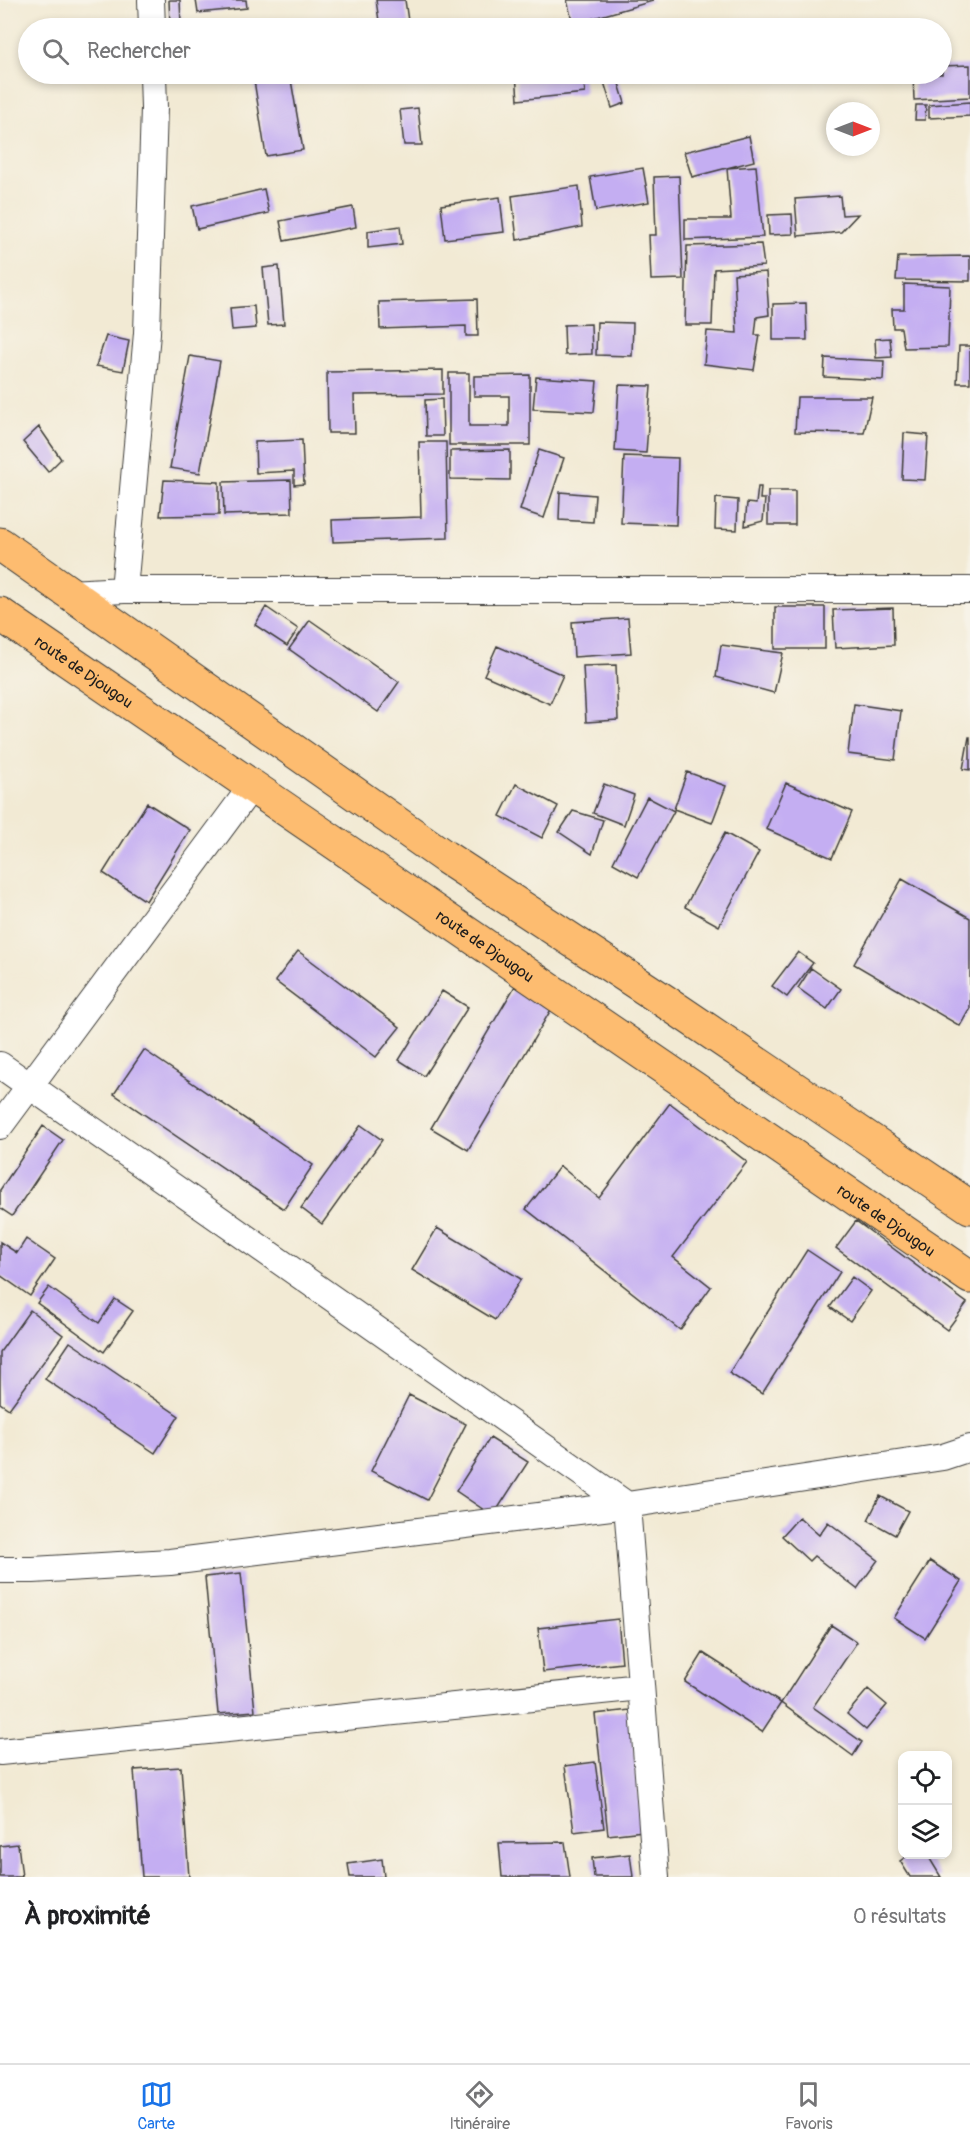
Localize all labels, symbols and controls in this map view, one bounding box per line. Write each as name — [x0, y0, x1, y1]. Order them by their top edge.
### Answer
search box — [18, 18, 952, 84]
icon: search — [39, 35, 72, 68]
text: Rechercher — [87, 37, 191, 65]
north arrow — [826, 102, 880, 156]
street label: route de Djougou — [31, 632, 137, 713]
street label: route de Djougou — [432, 906, 538, 987]
street label: route de Djougou — [833, 1180, 939, 1261]
map controls — [898, 1751, 952, 1859]
button: locate — [898, 1751, 952, 1805]
button: layers — [898, 1805, 952, 1859]
text: À proximité — [24, 1900, 151, 1932]
text: 0 résultats — [853, 1904, 946, 1929]
tab: Carte — [137, 2078, 175, 2134]
tab: Itinéraire — [450, 2078, 510, 2134]
tab: Favoris — [785, 2078, 833, 2134]

